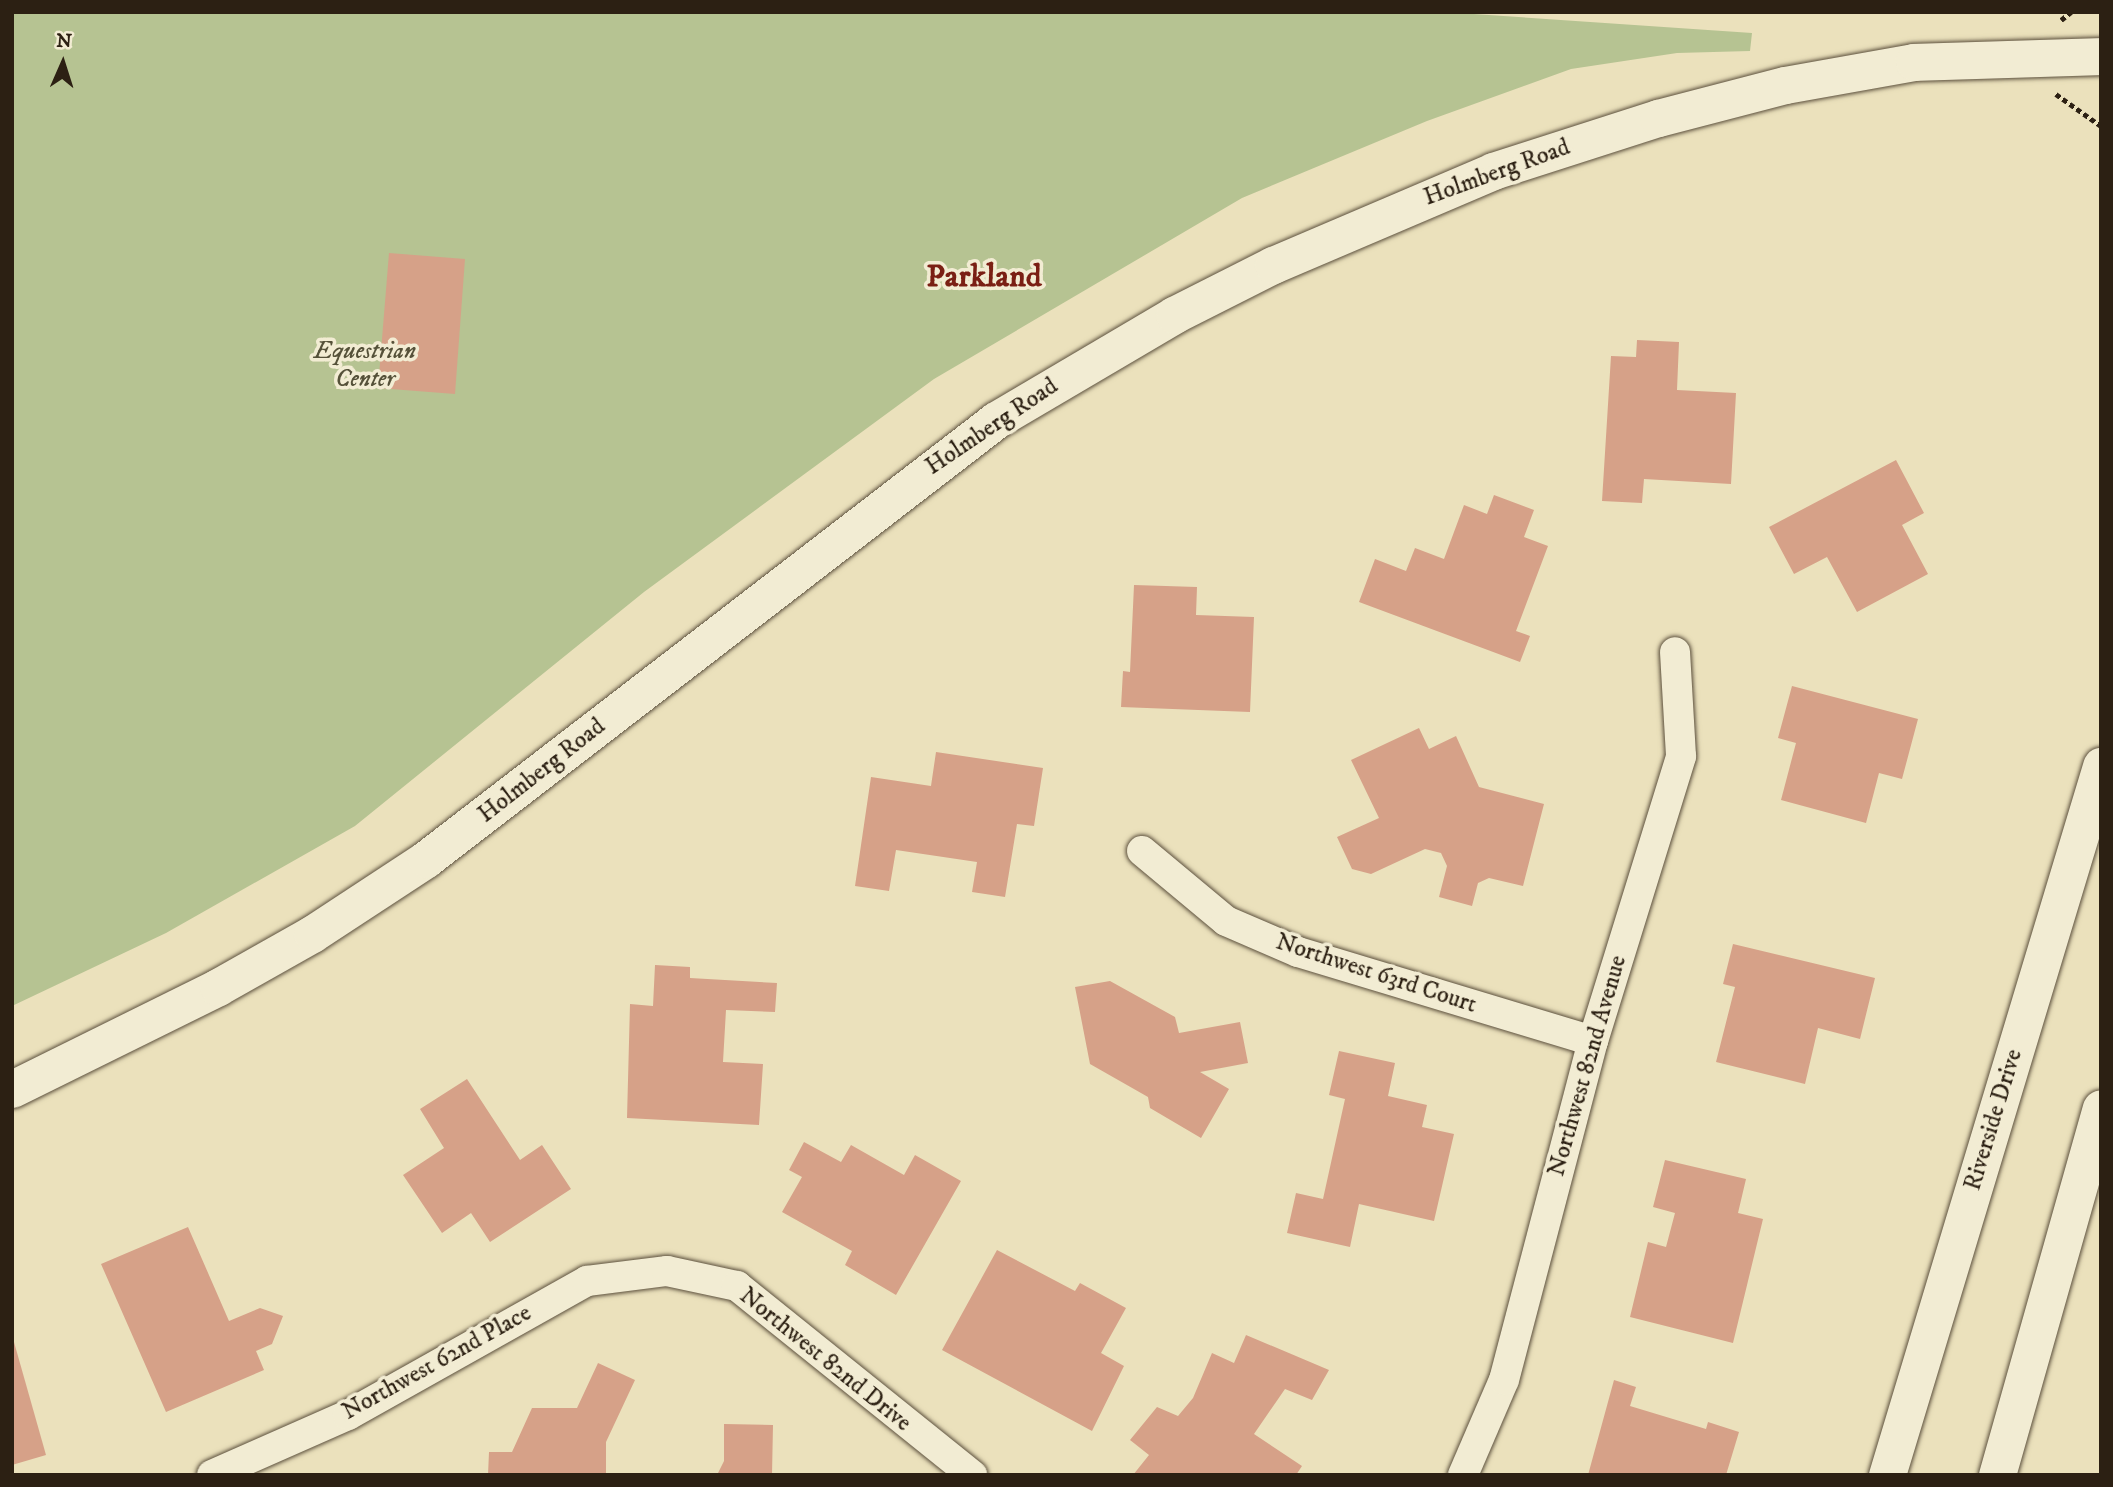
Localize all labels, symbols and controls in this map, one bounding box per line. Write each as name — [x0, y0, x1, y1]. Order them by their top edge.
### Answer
north arrow — [28, 28, 98, 98]
text: N — [56, 30, 73, 53]
street label: Holmberg Road — [1420, 133, 1574, 213]
district label: Parkland — [926, 258, 1042, 296]
park label: Equestrian Center — [314, 338, 416, 394]
street label: Holmberg Road — [920, 372, 1064, 482]
street label: Holmberg Road — [473, 713, 611, 829]
street label: Northwest 63rd Court — [1272, 928, 1480, 1020]
street label: Northwest 82nd Avenue — [1543, 952, 1633, 1180]
street label: Riverside Drive — [1959, 1046, 2029, 1194]
street label: Northwest 82nd Drive — [733, 1282, 917, 1438]
street label: Northwest 62nd Place — [338, 1299, 536, 1427]

